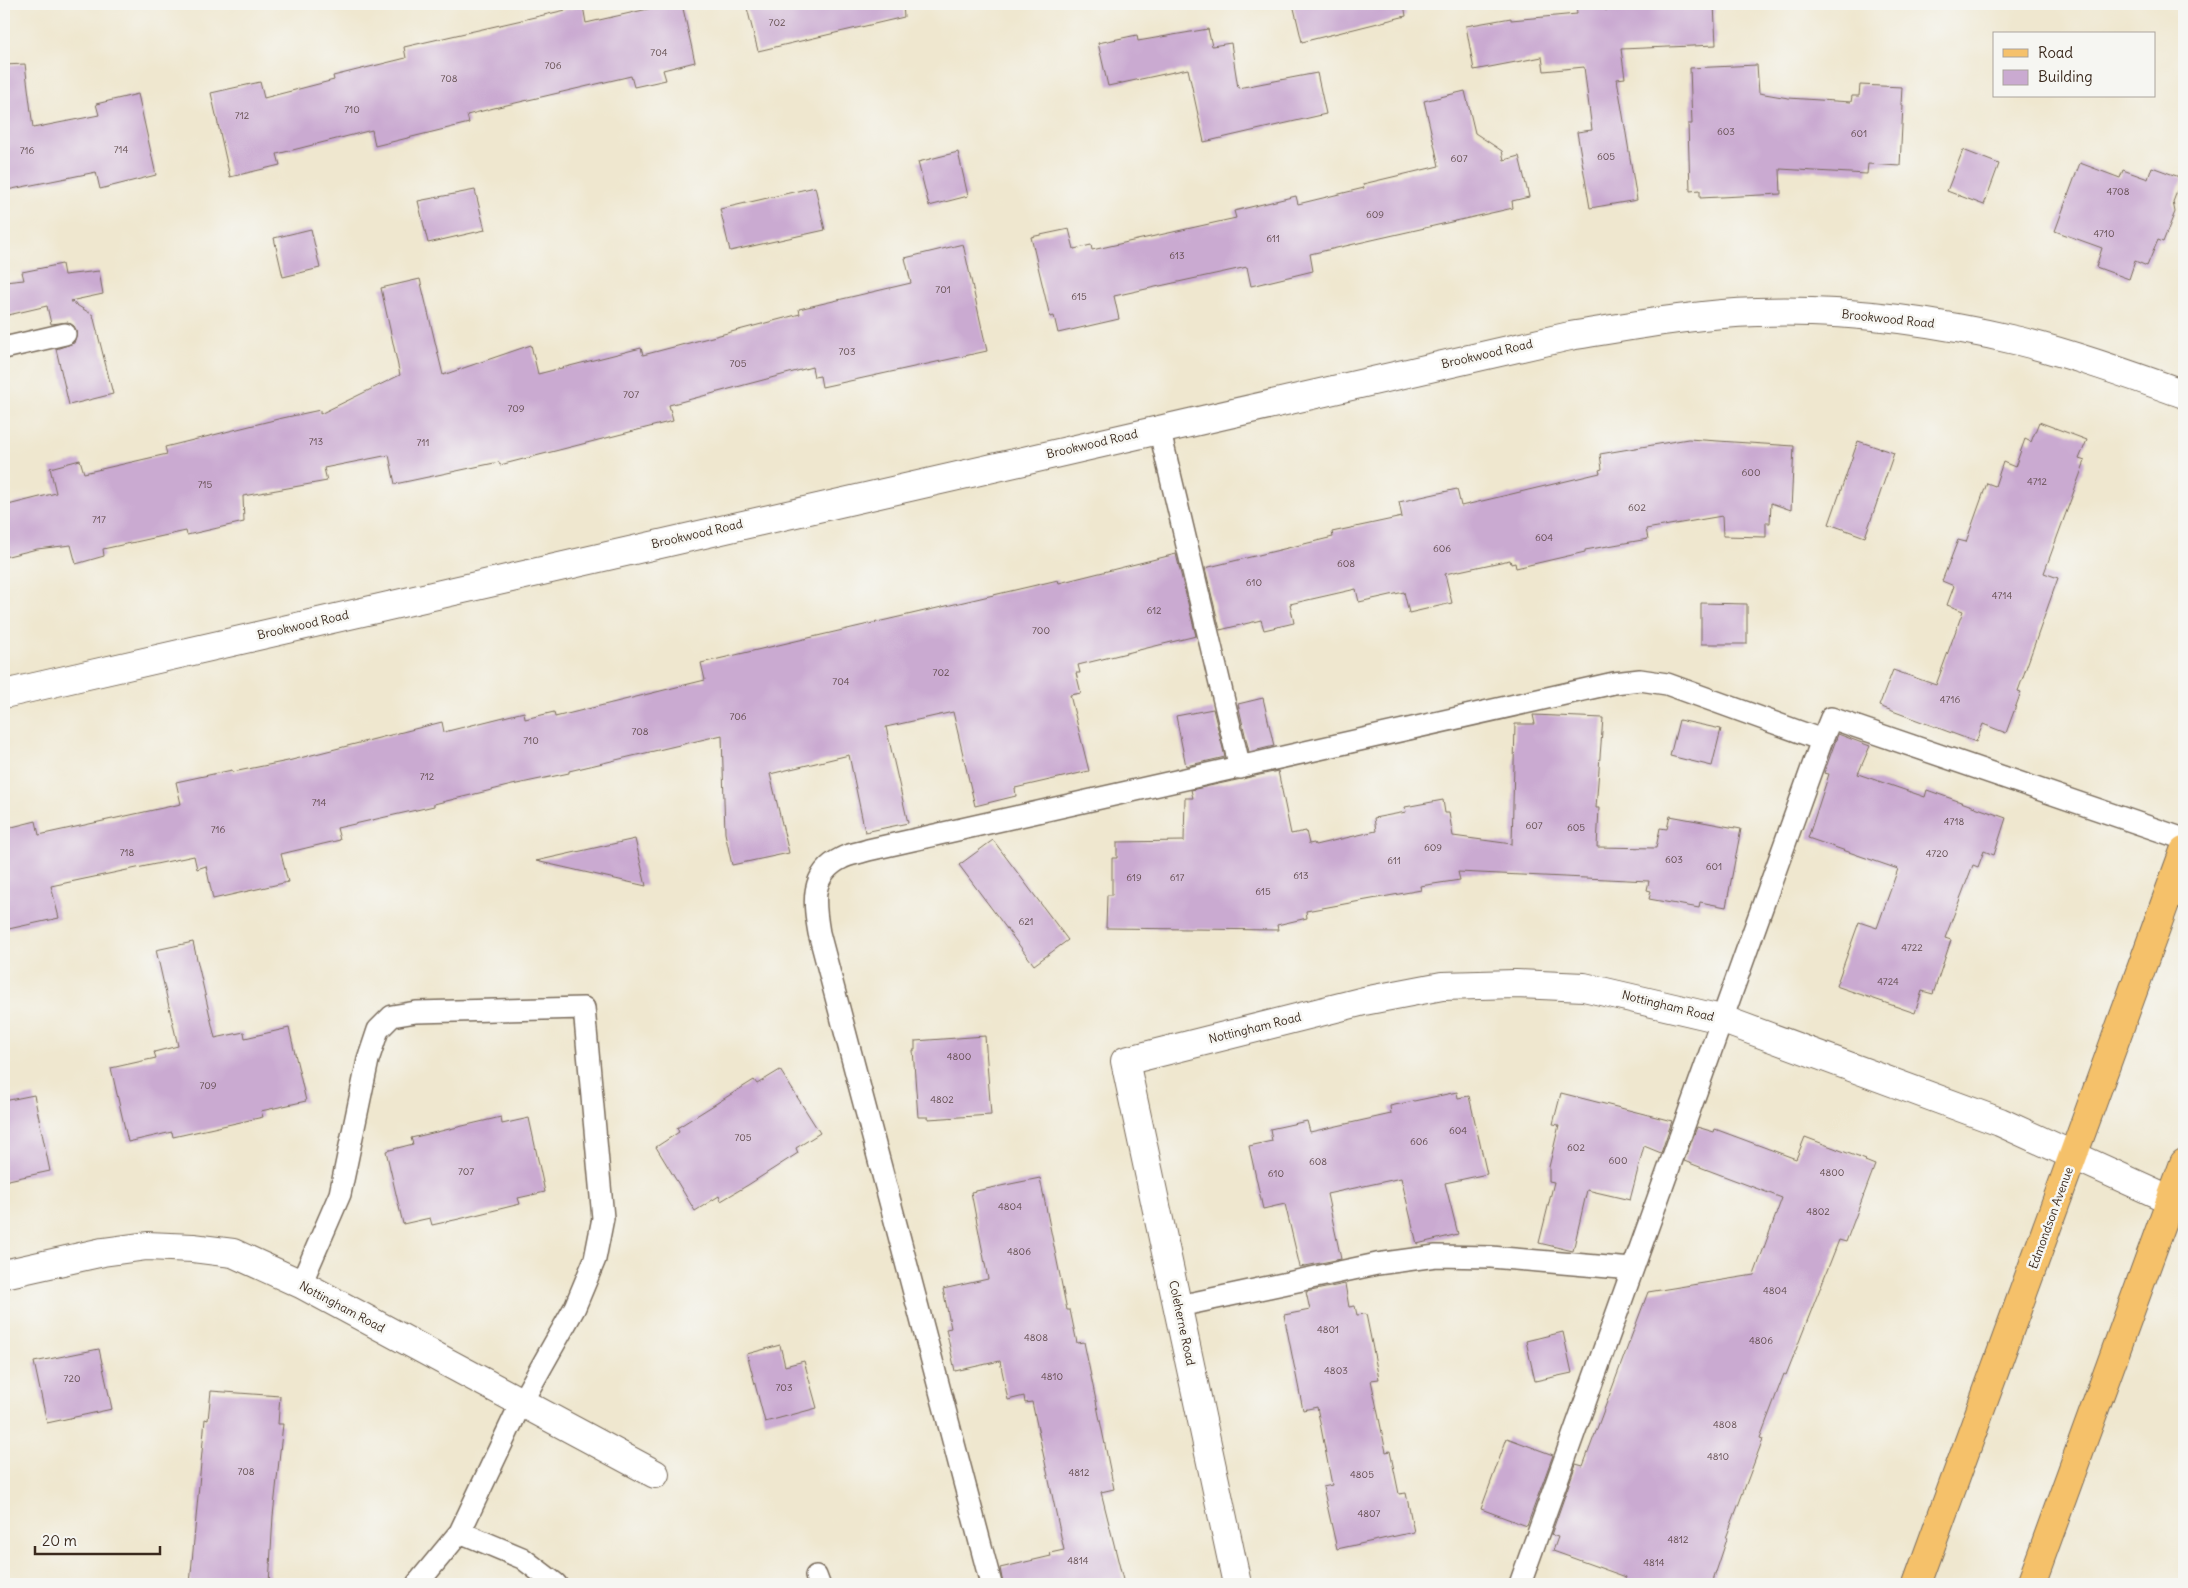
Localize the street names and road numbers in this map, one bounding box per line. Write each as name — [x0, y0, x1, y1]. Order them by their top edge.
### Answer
street label: Brookwood Road — [1841, 306, 1935, 331]
street label: Brookwood Road — [1440, 336, 1534, 371]
street label: Brookwood Road — [1045, 426, 1139, 461]
street label: Brookwood Road — [650, 516, 744, 551]
street label: Brookwood Road — [256, 607, 350, 642]
street label: Nottingham Road — [1620, 987, 1716, 1024]
street label: Nottingham Road — [1207, 1009, 1303, 1046]
street label: Edmondson Avenue — [2025, 1165, 2076, 1271]
street label: Nottingham Road — [297, 1278, 388, 1335]
street label: Coleherne Road — [1166, 1279, 1199, 1367]

